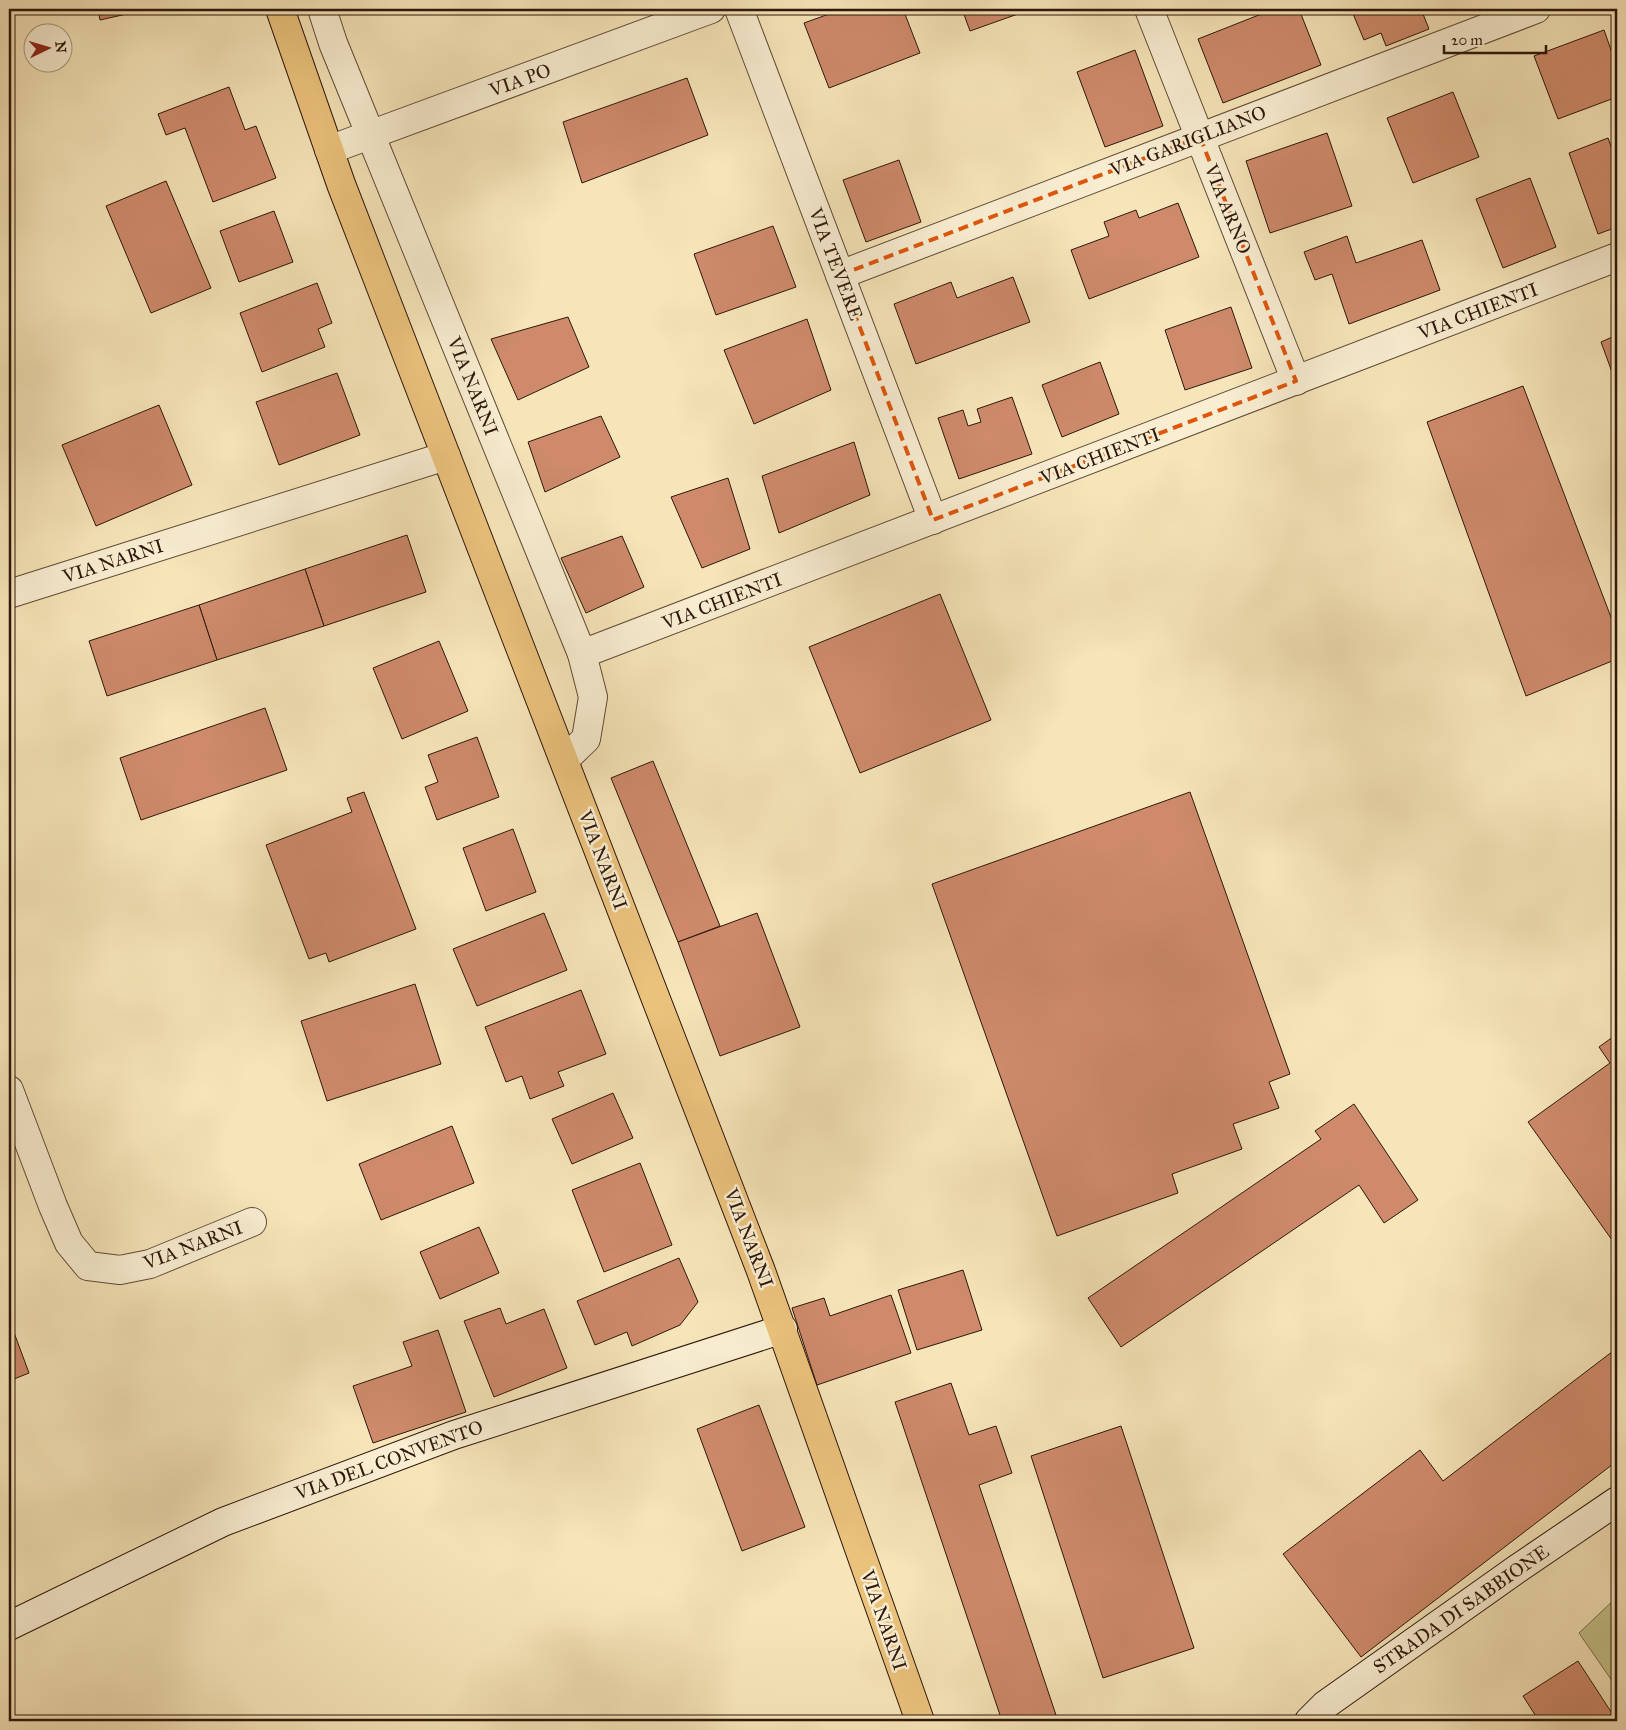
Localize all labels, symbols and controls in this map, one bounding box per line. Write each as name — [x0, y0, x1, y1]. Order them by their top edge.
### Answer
north arrow — [22, 22, 72, 72]
scale bar — [1444, 22, 1546, 54]
text: 20 m — [1451, 31, 1483, 49]
text: N — [51, 40, 69, 54]
street label: VIA PO — [485, 58, 554, 102]
street label: VIA GARIGLIANO — [1106, 101, 1269, 182]
street label: VIA ARNO — [1199, 160, 1256, 257]
street label: VIA TEVERE — [804, 204, 868, 324]
street label: VIA CHIENTI — [1414, 278, 1541, 345]
street label: VIA NARNI — [442, 332, 503, 439]
street label: VIA CHIENTI — [1036, 423, 1163, 490]
street label: VIA NARNI — [59, 534, 166, 588]
street label: VIA CHIENTI — [658, 568, 785, 635]
street label: VIA NARNI — [573, 806, 632, 913]
street label: VIA NARNI — [719, 1184, 778, 1291]
street label: VIA NARNI — [139, 1216, 246, 1275]
street label: VIA DEL CONVENTO — [291, 1415, 486, 1505]
street label: STRADA DI SABBIONE — [1369, 1539, 1554, 1678]
street label: VIA NARNI — [856, 1566, 912, 1673]

